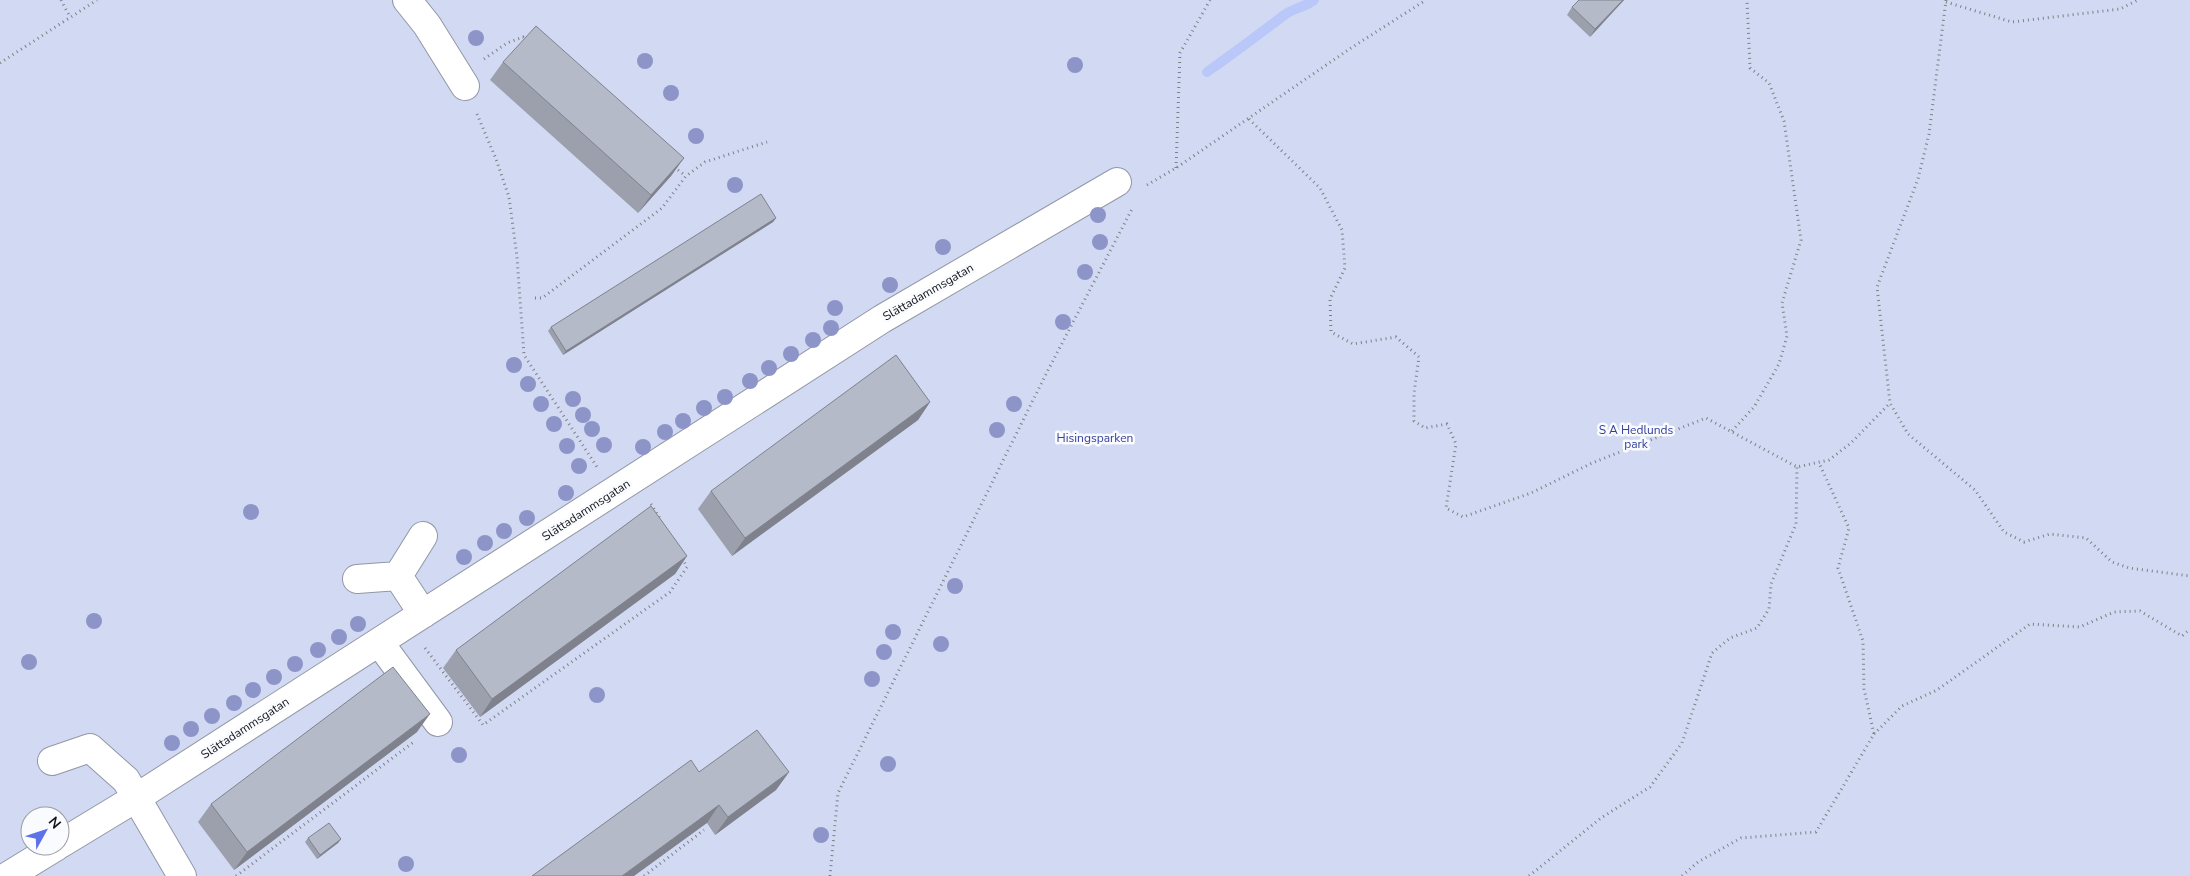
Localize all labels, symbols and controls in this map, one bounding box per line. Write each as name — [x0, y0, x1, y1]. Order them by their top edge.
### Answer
street label: Slättadammsgatan — [880, 259, 976, 325]
park label: S A Hedlunds park — [1599, 422, 1674, 452]
park label: Hisingsparken — [1057, 430, 1133, 446]
street label: Slättadammsgatan — [539, 475, 633, 545]
street label: Slättadammsgatan — [198, 693, 292, 763]
north arrow — [20, 806, 70, 856]
text: N — [44, 813, 65, 833]

